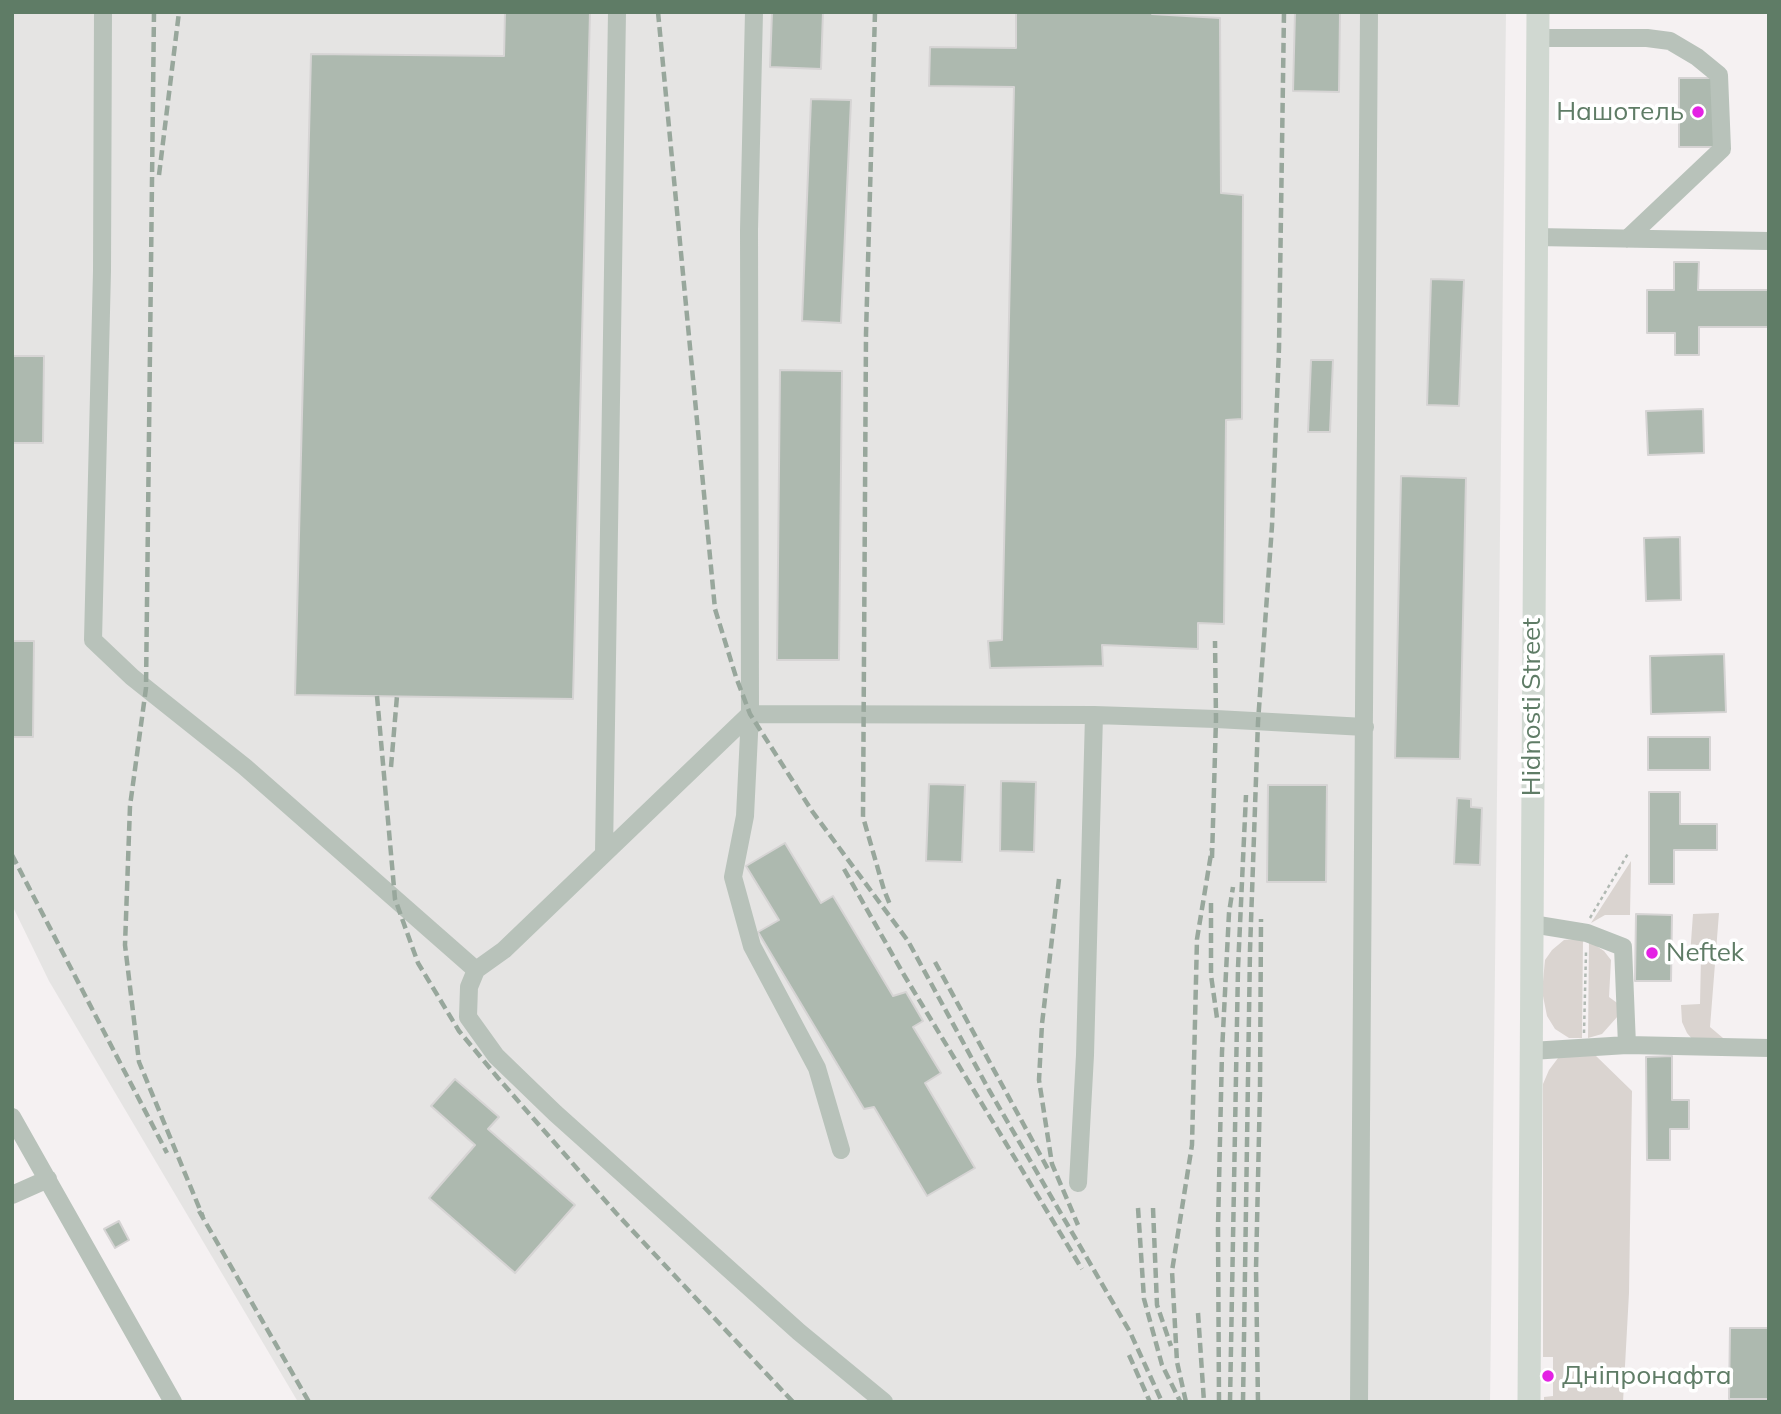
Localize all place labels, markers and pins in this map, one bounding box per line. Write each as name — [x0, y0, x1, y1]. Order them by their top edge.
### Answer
place label: Нашотель — [1556, 96, 1684, 128]
marker: Нашотель — [1690, 104, 1706, 120]
place label: Neftek — [1666, 937, 1744, 969]
marker: Neftek — [1644, 945, 1660, 961]
place label: Дніпронафта — [1562, 1360, 1732, 1392]
marker: Дніпронафта — [1540, 1368, 1556, 1384]

